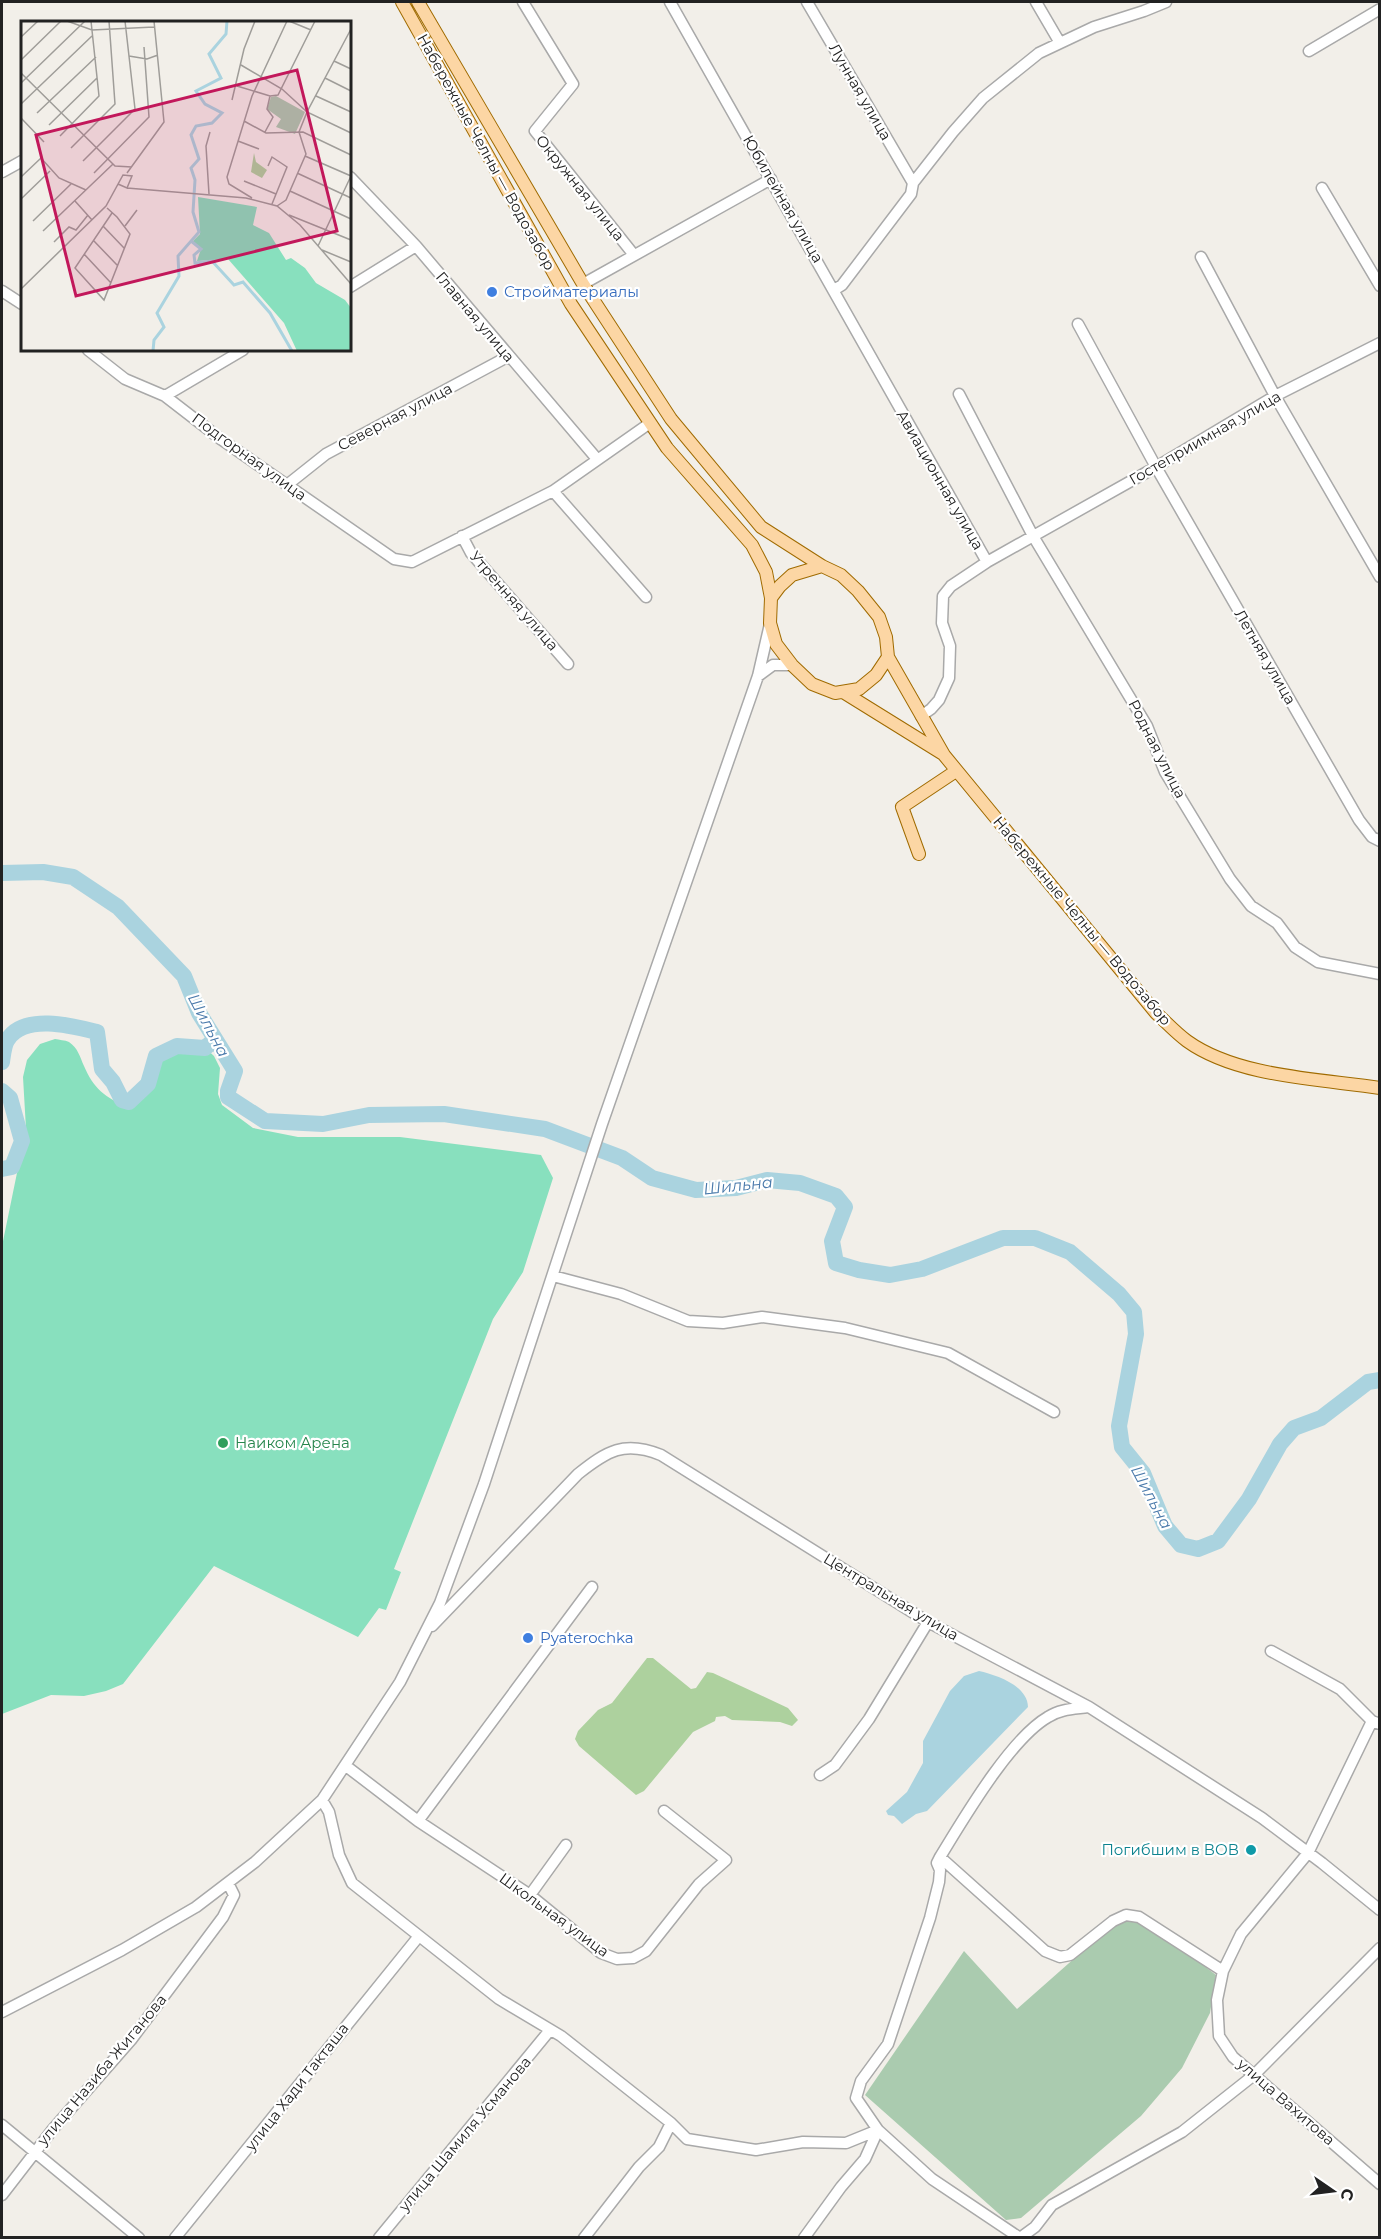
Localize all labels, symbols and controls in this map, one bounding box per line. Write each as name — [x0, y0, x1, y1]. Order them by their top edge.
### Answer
inset map — [21, 21, 351, 351]
street label: Набережные Челны — Водозабор — [413, 30, 560, 273]
street label: Лунная улица — [825, 40, 896, 144]
street label: Окружная улица — [532, 131, 629, 244]
street label: Юбилейная улица — [739, 131, 828, 266]
street label: Главная улица — [432, 268, 519, 366]
place label: Стройматериалы — [504, 282, 639, 301]
marker: Стройматериалы — [485, 285, 499, 299]
street label: Северная улица — [334, 378, 455, 455]
street label: Гостеприимная улица — [1125, 386, 1284, 489]
street label: Авиационная улица — [893, 406, 988, 553]
street label: Подгорная улица — [188, 409, 310, 505]
street label: Утренняя улица — [466, 547, 563, 654]
street label: Летняя улица — [1230, 606, 1300, 708]
street label: Родная улица — [1124, 696, 1191, 801]
street label: Набережные Челны — Водозабор — [989, 812, 1176, 1029]
water label: Шильна — [184, 990, 233, 1060]
water label: Шильна — [703, 1172, 774, 1199]
place label: Наиком Арена — [235, 1433, 350, 1452]
marker: Наиком Арена — [216, 1436, 230, 1450]
water label: Шильна — [1127, 1462, 1176, 1532]
street label: Центральная улица — [820, 1549, 962, 1644]
place label: Pyaterochka — [540, 1628, 634, 1647]
marker: Pyaterochka — [521, 1631, 535, 1645]
place label: Погибшим в ВОВ — [1101, 1840, 1239, 1859]
marker: Погибшим в ВОВ — [1244, 1843, 1258, 1857]
street label: Школьная улица — [496, 1868, 613, 1961]
street label: улица Назиба Жиганова — [32, 1990, 170, 2150]
street label: улица Хади Такташа — [240, 2019, 352, 2155]
street label: улица Шамиля Усманова — [394, 2052, 535, 2216]
street label: улица Вахитова — [1233, 2053, 1339, 2149]
north arrow — [1303, 2161, 1363, 2221]
text: С — [1336, 2187, 1358, 2203]

